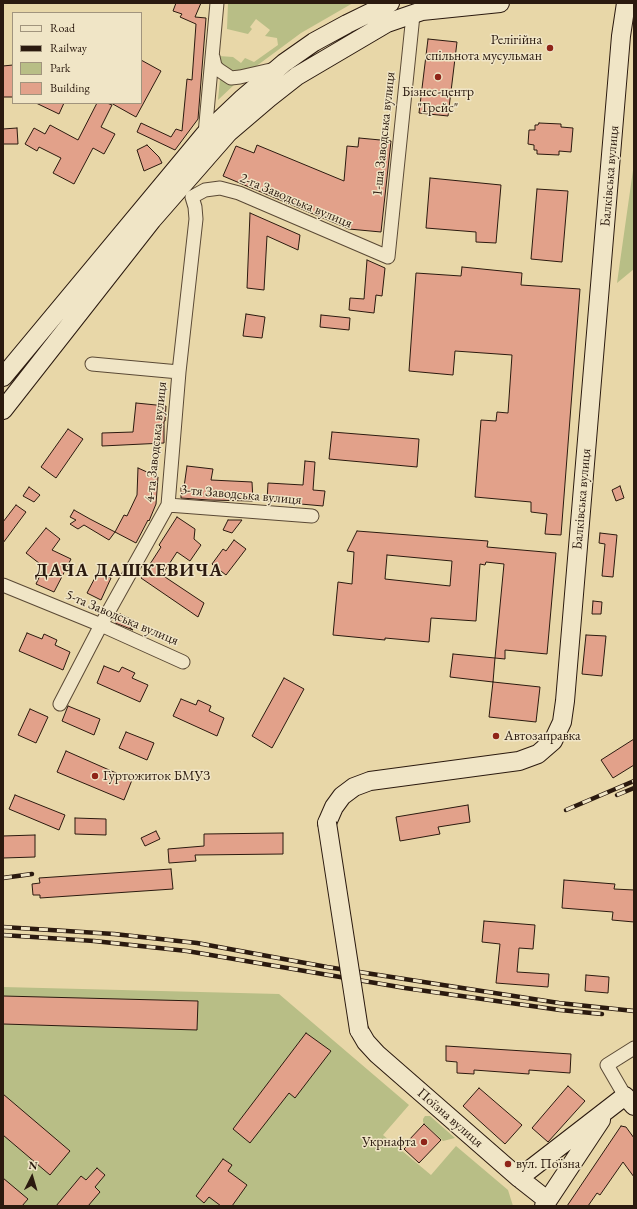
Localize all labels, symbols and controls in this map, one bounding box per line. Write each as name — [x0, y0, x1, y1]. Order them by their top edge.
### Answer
legend — [12, 12, 142, 104]
text: Road — [50, 20, 75, 36]
place label: Релігійна спільнота мусульман — [426, 32, 542, 64]
text: Railway — [50, 40, 87, 56]
marker: Релігійна спільнота мусульман — [545, 43, 555, 53]
text: Park — [50, 60, 70, 76]
street label: 1-ша Заводська вулиця — [369, 71, 399, 197]
marker: Бізнес-центр "Грейс" — [433, 72, 443, 82]
text: Building — [50, 80, 90, 96]
place label: Бізнес-центр "Грейс" — [402, 84, 474, 116]
street label: Балківська вулиця — [597, 125, 623, 227]
street label: 2-га Заводська вулиця — [237, 170, 355, 232]
street label: 4-та Заводська вулиця — [141, 381, 171, 503]
street label: Балківська вулиця — [569, 448, 595, 550]
street label: 3-тя Заводська вулиця — [180, 481, 302, 509]
district label: ДАЧА ДАШКЕВИЧА — [35, 560, 223, 582]
street label: 5-та Заводська вулиця — [63, 587, 181, 649]
place label: Автозаправка — [504, 728, 581, 744]
marker: Автозаправка — [491, 731, 501, 741]
place label: Гуртожиток БМУЗ — [103, 768, 210, 784]
marker: Гуртожиток БМУЗ — [90, 771, 100, 781]
street label: Поїзна вулиця — [414, 1085, 486, 1151]
place label: Укрнафта — [362, 1134, 416, 1150]
marker: Укрнафта — [419, 1137, 429, 1147]
place label: вул. Поїзна — [516, 1156, 580, 1172]
north arrow — [12, 1157, 52, 1197]
text: N — [28, 1158, 38, 1172]
marker: вул. Поїзна — [503, 1159, 513, 1169]

